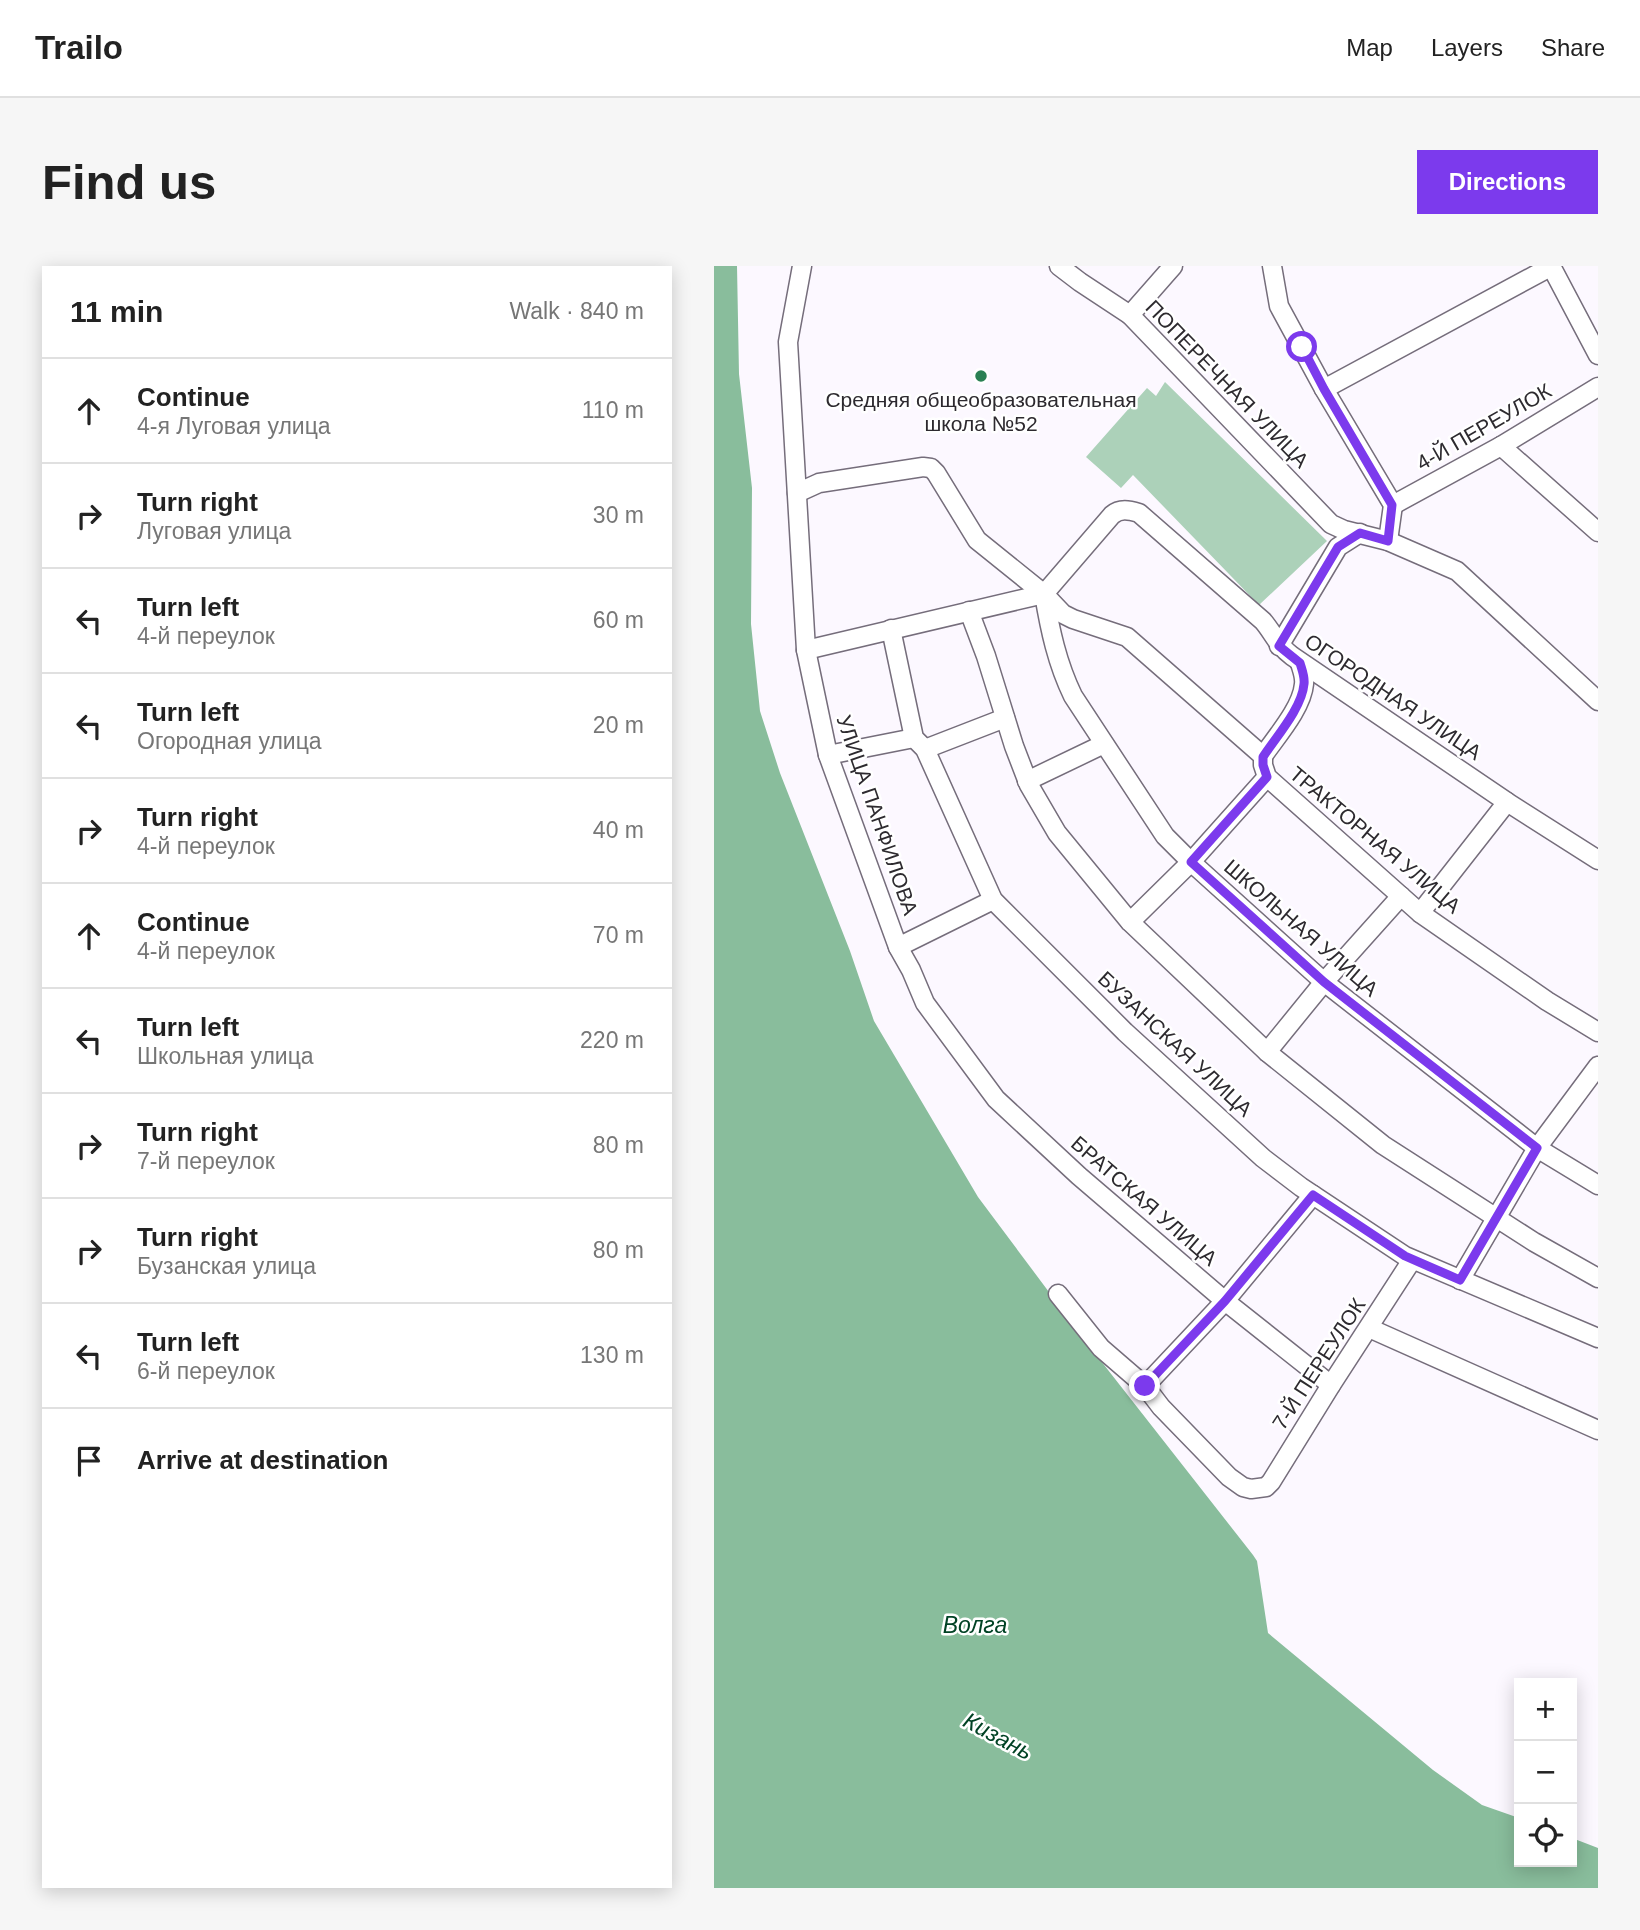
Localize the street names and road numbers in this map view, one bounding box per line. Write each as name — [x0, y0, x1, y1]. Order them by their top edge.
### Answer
street label: ПОПЕРЕЧНАЯ УЛИЦА — [1141, 295, 1313, 472]
street label: 4-Й ПЕРЕУЛОК — [1412, 378, 1556, 474]
street label: ОГОРОДНАЯ УЛИЦА — [1301, 629, 1486, 764]
street label: УЛИЦА ПАНФИЛОВА — [832, 712, 922, 918]
street label: ТРАКТОРНАЯ УЛИЦА — [1286, 762, 1465, 918]
street label: ШКОЛЬНАЯ УЛИЦА — [1220, 855, 1383, 1001]
street label: БУЗАНСКАЯ УЛИЦА — [1094, 967, 1257, 1121]
street label: БРАТСКАЯ УЛИЦА — [1067, 1131, 1222, 1270]
street label: 7-Й ПЕРЕУЛОК — [1268, 1293, 1370, 1434]

